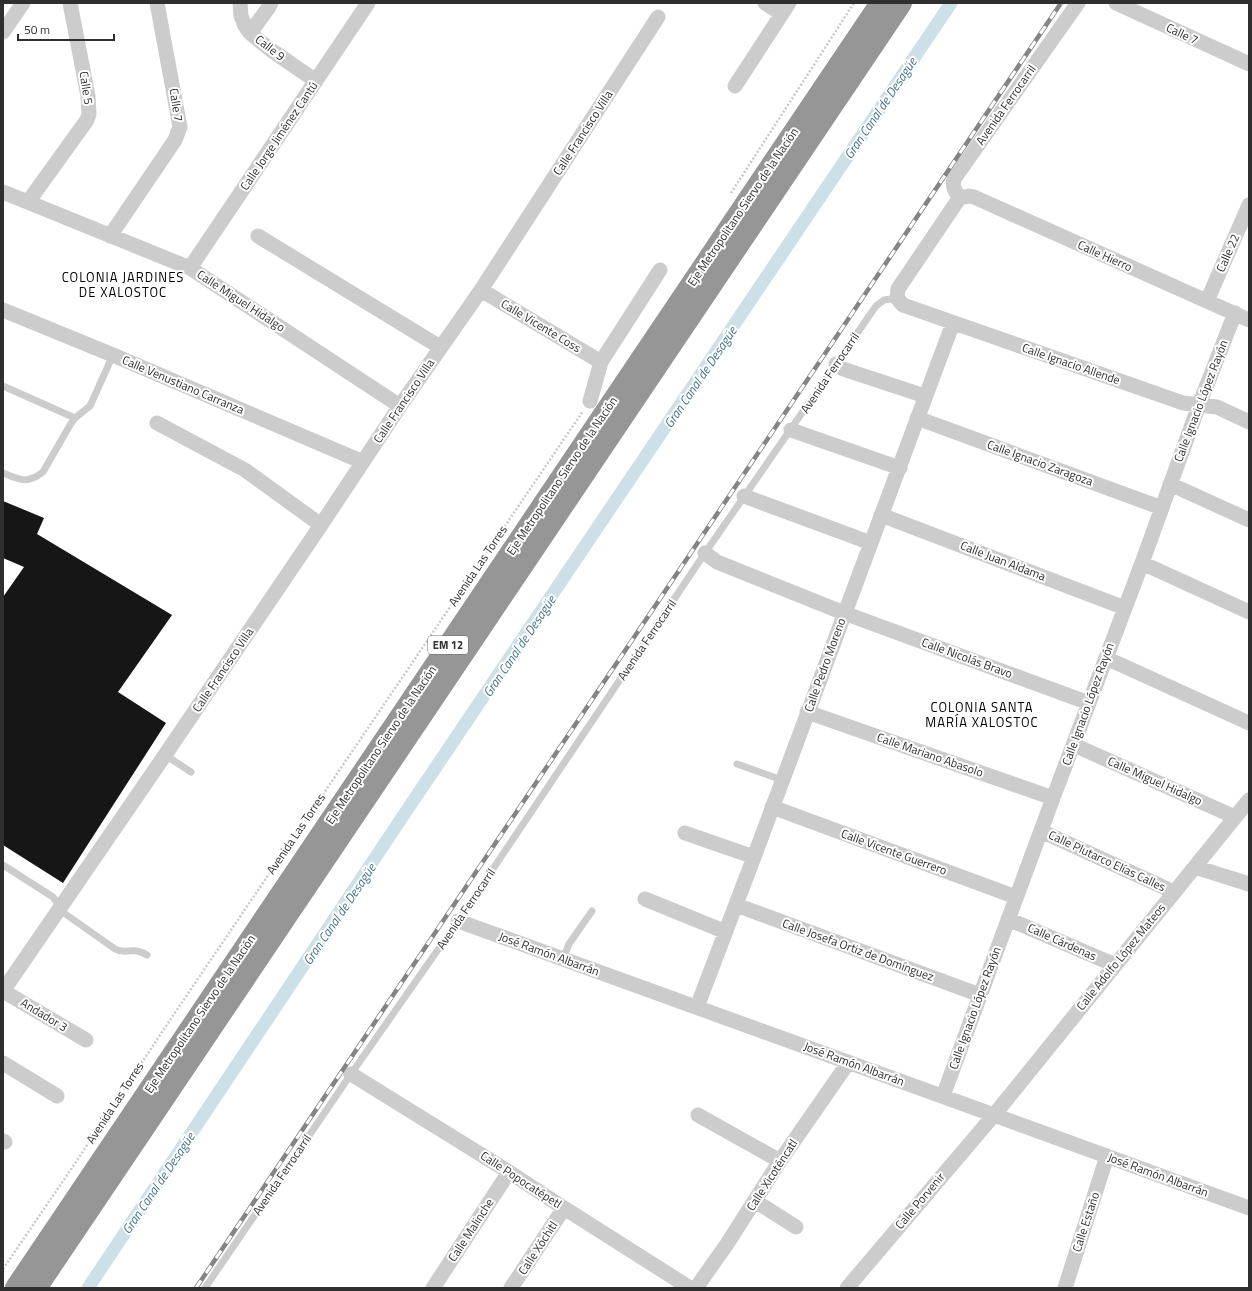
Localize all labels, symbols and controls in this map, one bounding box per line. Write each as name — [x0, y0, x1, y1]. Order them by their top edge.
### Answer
scale bar — [18, 16, 114, 42]
street label: Calle 7 — [1163, 18, 1201, 49]
text: 50 m — [24, 20, 50, 39]
street label: Calle 9 — [251, 30, 290, 65]
water label: Gran Canal de Desagüe — [839, 52, 922, 163]
street label: Avenida Ferrocarril — [971, 61, 1040, 149]
street label: Calle 5 — [74, 70, 99, 106]
street label: Calle Jorge Jiménez Cantú — [235, 77, 322, 194]
street label: Calle Francisco Villa — [548, 86, 617, 179]
street label: Calle 7 — [164, 87, 188, 123]
street label: Eje Metropolitano Siervo de la Nación — [682, 124, 803, 290]
street label: Calle 22 — [1211, 231, 1244, 275]
street label: Calle Hierro — [1075, 235, 1136, 276]
street label: Calle Miguel Hidalgo — [193, 265, 289, 336]
district label: COLONIA JARDINES DE XALOSTOC — [62, 267, 184, 302]
street label: Calle Vicente Coss — [497, 294, 585, 357]
water label: Gran Canal de Desagüe — [659, 321, 742, 432]
street label: Avenida Ferrocarril — [795, 328, 864, 417]
street label: Calle Ignacio López Rayón — [1168, 337, 1233, 465]
street label: Calle Ignacio Allende — [1020, 338, 1123, 389]
street label: Calle Venustiano Carranza — [119, 350, 247, 419]
street label: Calle Francisco Villa — [368, 355, 439, 447]
street label: Eje Metropolitano Siervo de la Nación — [501, 393, 622, 559]
street label: Calle Ignacio Zaragoza — [984, 435, 1096, 491]
street label: Avenida Las Torres — [443, 521, 512, 610]
street label: Calle Juan Aldama — [958, 536, 1049, 586]
water label: Gran Canal de Desagüe — [478, 590, 561, 701]
street label: Avenida Ferrocarril — [612, 595, 681, 684]
street label: Calle Pedro Moreno — [799, 615, 850, 714]
street label: Calle Francisco Villa — [187, 624, 258, 716]
street label: Calle Nicolás Bravo — [919, 632, 1015, 683]
road number: EM 12 — [428, 636, 468, 654]
street label: Calle Ignacio López Rayón — [1056, 640, 1119, 768]
street label: Eje Metropolitano Siervo de la Nación — [320, 662, 441, 828]
district label: COLONIA SANTA MARÍA XALOSTOC — [925, 697, 1039, 732]
street label: Calle Mariano Abasolo — [874, 727, 986, 782]
street label: Calle Miguel Hidalgo — [1105, 751, 1206, 810]
street label: Avenida Las Torres — [261, 789, 330, 878]
street label: Calle Vicente Guerrero — [839, 824, 950, 880]
street label: Calle Plutarco Elías Calles — [1045, 825, 1169, 896]
water label: Gran Canal de Desagüe — [298, 858, 381, 969]
street label: Avenida Ferrocarril — [431, 864, 500, 953]
street label: Calle Adolfo López Mateos — [1071, 899, 1170, 1014]
street label: Calle Josefa Ortiz de Domínguez — [780, 913, 937, 986]
street label: Calle Cárdenas — [1025, 918, 1100, 965]
street label: José Ramón Albarrán — [496, 926, 602, 981]
street label: Eje Metropolitano Siervo de la Nación — [139, 931, 260, 1097]
street label: Calle Ignacio López Rayón — [943, 944, 1006, 1072]
street label: Andador 3 — [17, 993, 72, 1036]
street label: José Ramón Albarrán — [801, 1036, 907, 1091]
street label: Avenida Las Torres — [81, 1058, 148, 1147]
water label: Gran Canal de Desagüe — [117, 1127, 200, 1238]
street label: Avenida Ferrocarril — [247, 1130, 316, 1219]
street label: Calle Xicoténcatl — [741, 1135, 802, 1215]
street label: Calle Popocatépetl — [477, 1146, 566, 1213]
street label: José Ramón Albarrán — [1105, 1147, 1211, 1202]
street label: Calle Porvenir — [890, 1168, 949, 1233]
street label: Calle Estaño — [1067, 1189, 1104, 1254]
street label: Calle Malinche — [443, 1194, 498, 1265]
street label: Calle Xóchitl — [513, 1217, 562, 1278]

